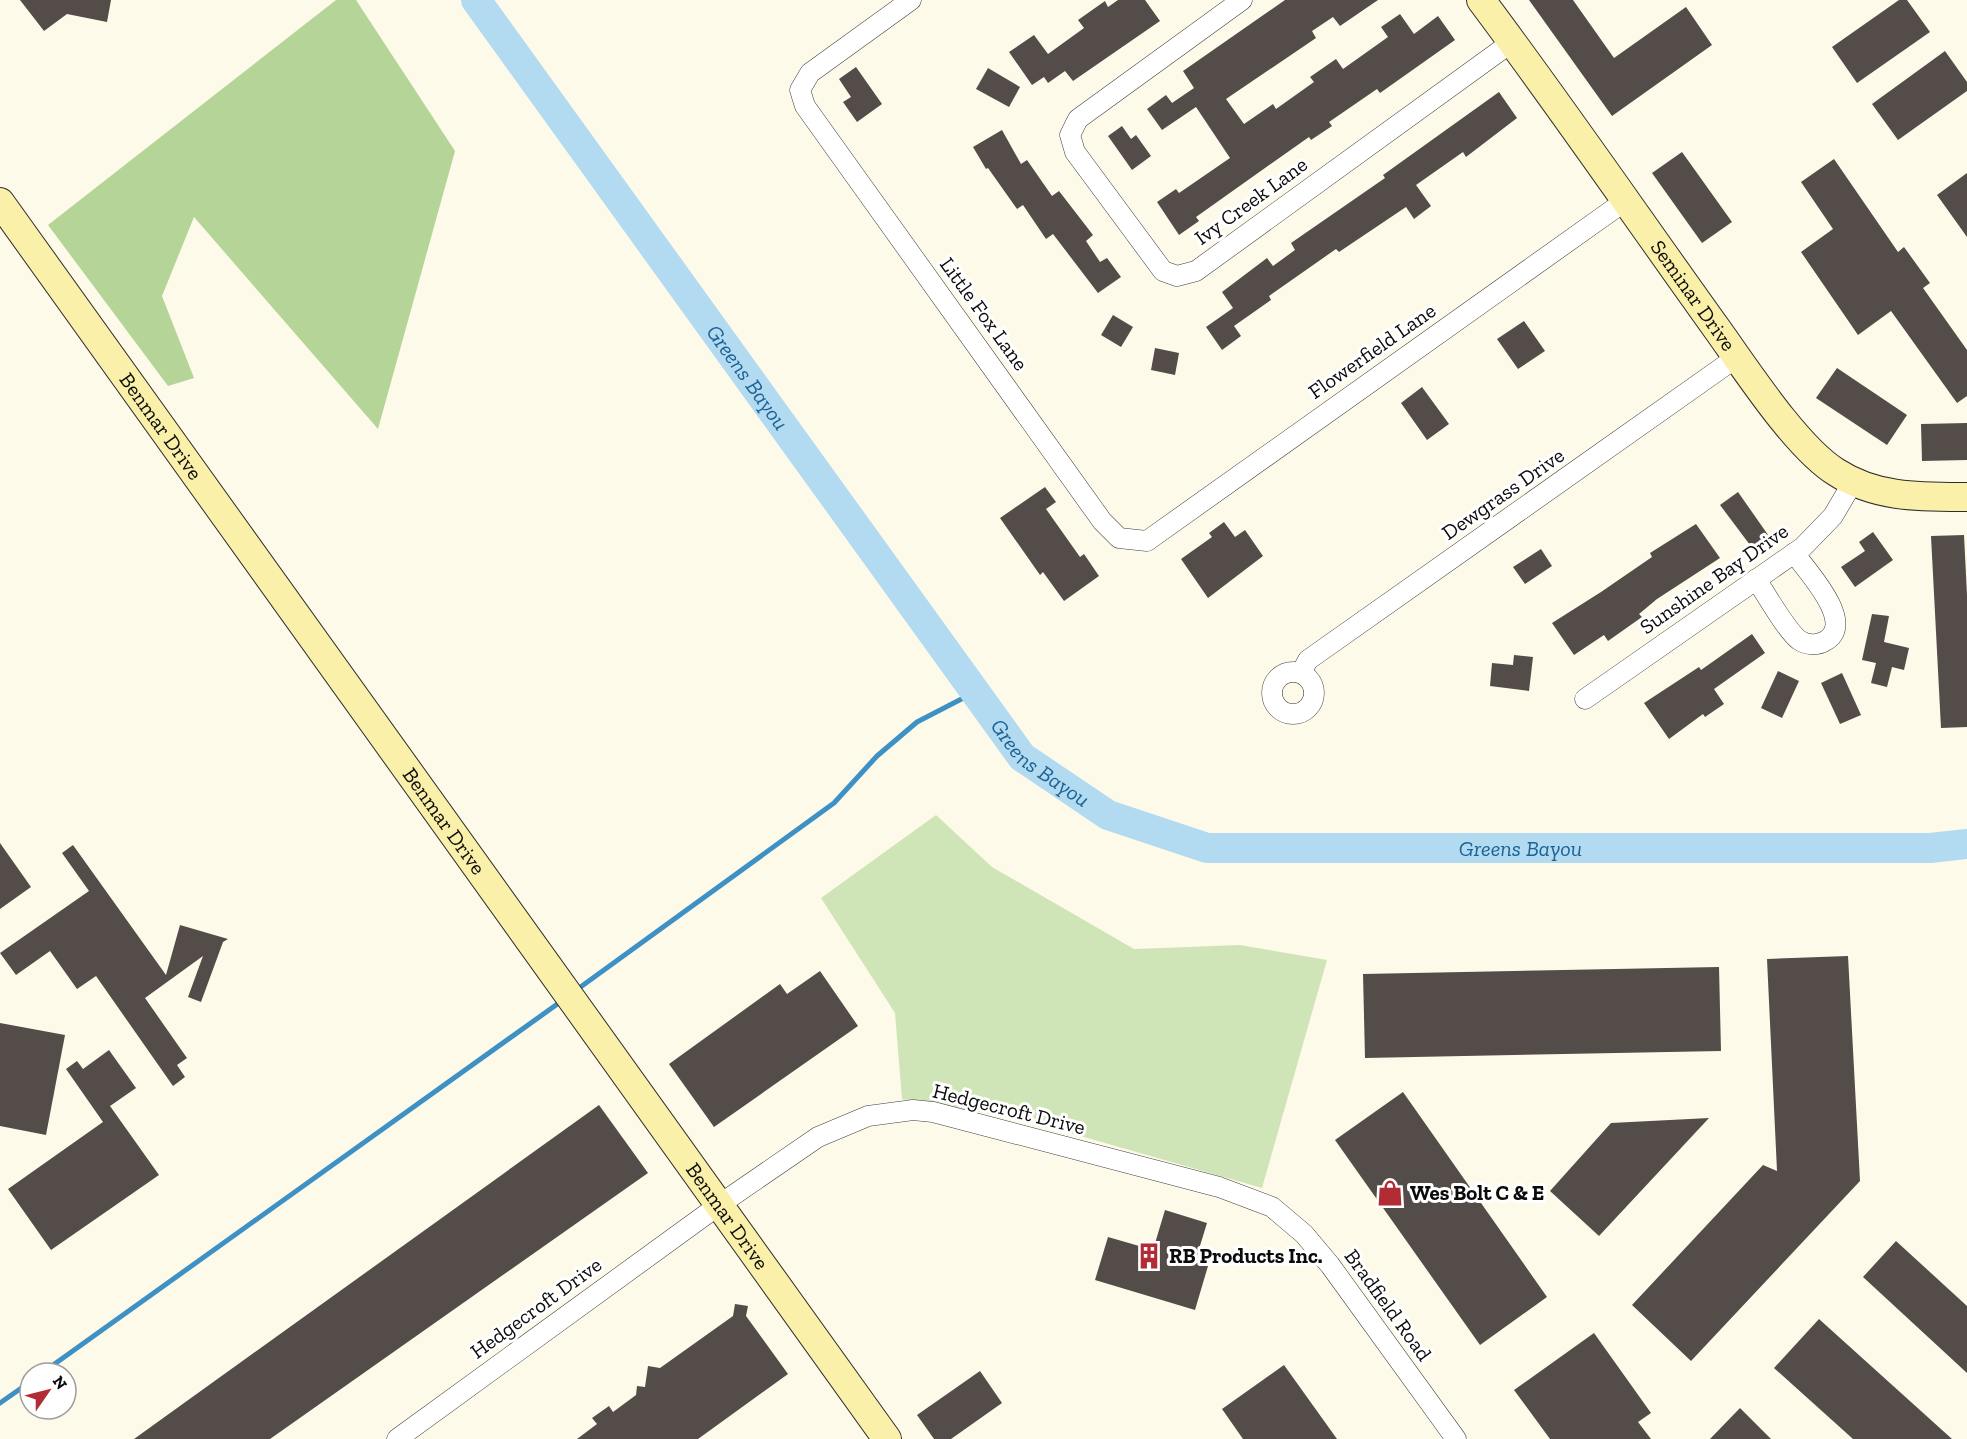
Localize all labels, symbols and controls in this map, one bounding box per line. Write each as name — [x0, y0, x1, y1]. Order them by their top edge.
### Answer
street label: Ivy Creek Lane — [1190, 151, 1312, 250]
street label: Seminar Drive — [1646, 235, 1742, 356]
street label: Little Fox Lane — [935, 252, 1034, 375]
street label: Flowerfield Lane — [1303, 297, 1440, 404]
water label: Greens Bayou — [701, 319, 795, 435]
street label: Benmar Drive — [114, 368, 208, 484]
street label: Dewgrass Drive — [1437, 442, 1569, 545]
street label: Sunshine Bay Drive — [1635, 518, 1793, 639]
water label: Greens Bayou — [985, 714, 1095, 813]
street label: Benmar Drive — [398, 763, 491, 879]
water label: Greens Bayou — [1459, 835, 1582, 862]
street label: Hedgecroft Drive — [930, 1077, 1088, 1140]
street label: Benmar Drive — [681, 1158, 774, 1274]
shop icon: Wes Bolt C & E — [1375, 1178, 1405, 1208]
place label: Wes Bolt C & E — [1410, 1180, 1544, 1205]
building icon: RB Products Inc. — [1134, 1241, 1164, 1271]
place label: RB Products Inc. — [1169, 1243, 1323, 1268]
street label: Bradfield Road — [1339, 1244, 1438, 1366]
street label: Hedgecroft Drive — [465, 1252, 606, 1364]
north arrow — [18, 1361, 78, 1421]
text: N — [49, 1372, 71, 1393]

